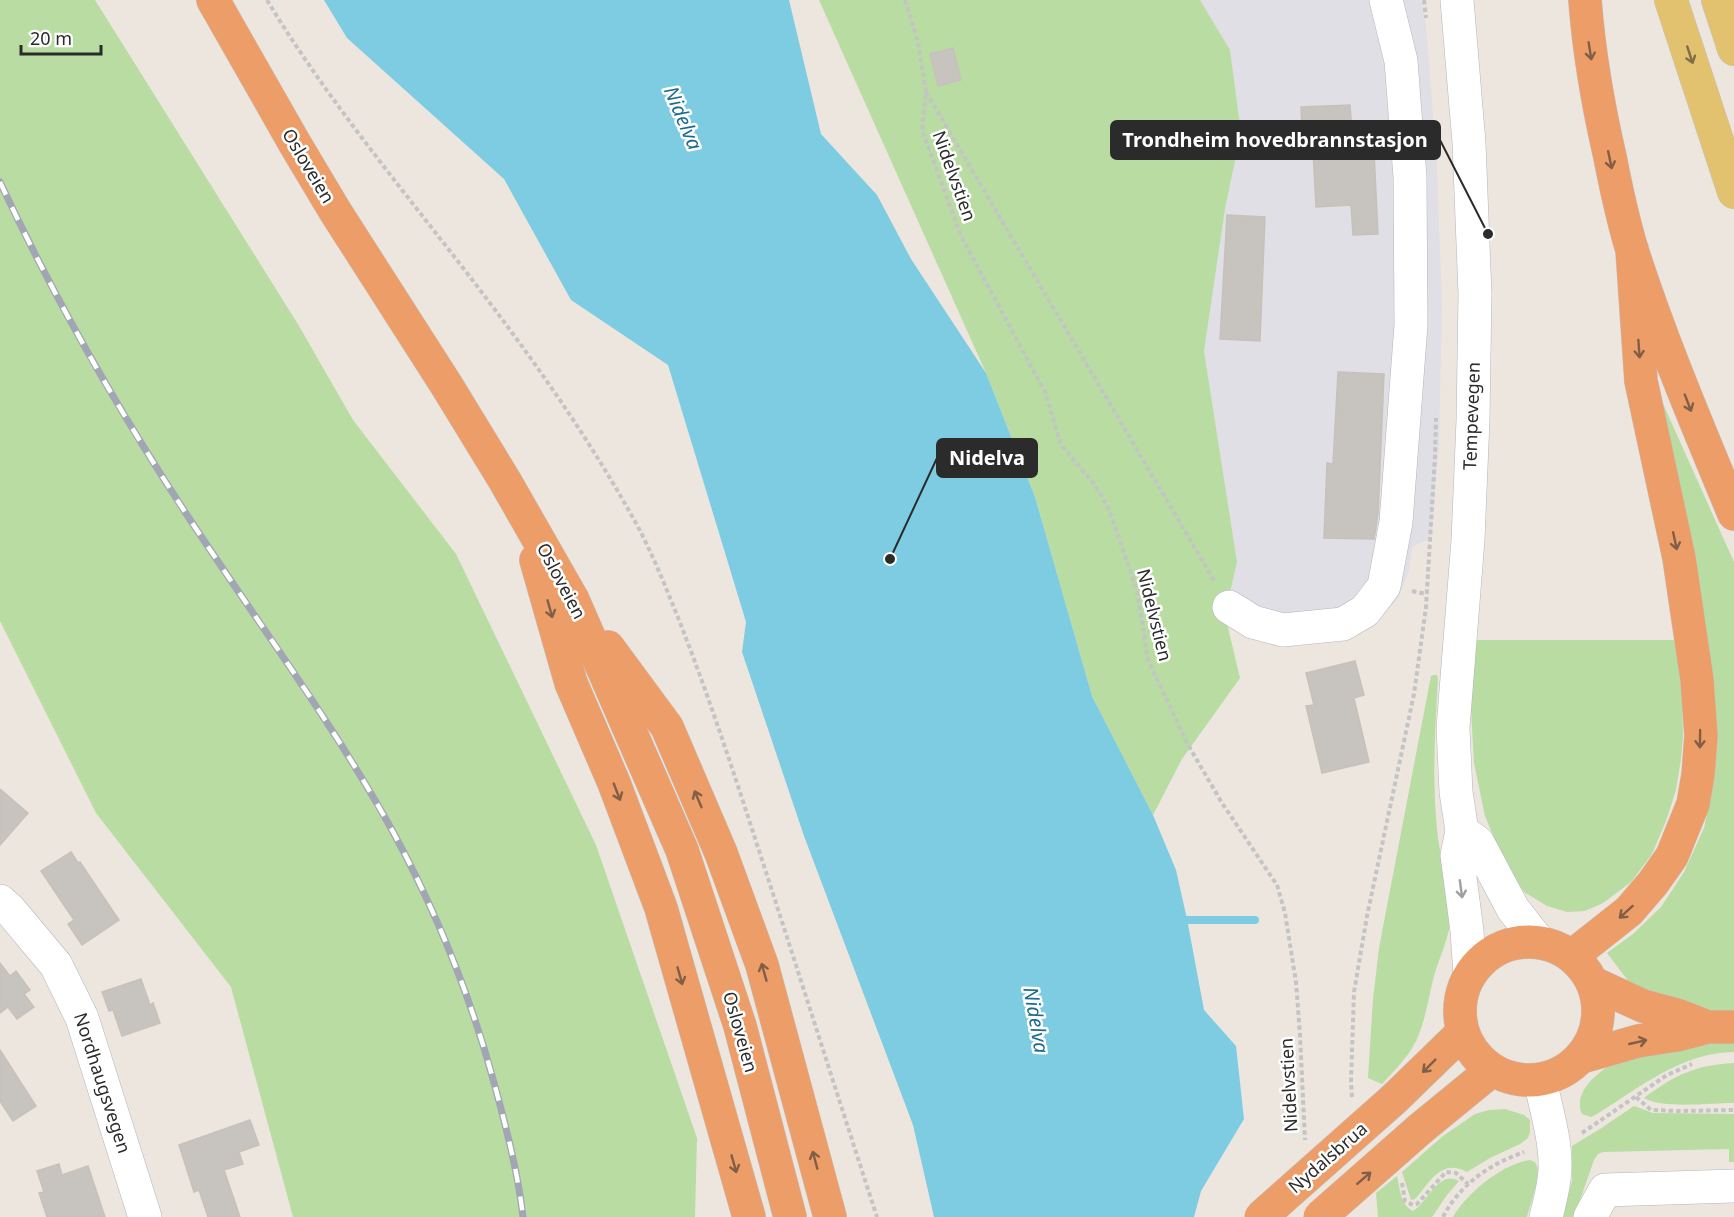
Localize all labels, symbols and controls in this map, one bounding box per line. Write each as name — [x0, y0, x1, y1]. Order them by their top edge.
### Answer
scale bar — [21, 18, 100, 56]
text: 20 m — [30, 26, 72, 50]
one-way arrow — [1585, 41, 1596, 61]
one-way arrow — [1685, 45, 1696, 64]
water label: Nidelva — [658, 82, 709, 154]
callout: Trondheim hovedbrannstasjon — [1111, 121, 1440, 159]
street label: Osloveien — [277, 124, 341, 207]
text: Trondheim hovedbrannstasjon — [1122, 126, 1428, 153]
street label: Nidelvstien — [928, 127, 982, 224]
one-way arrow — [1605, 149, 1616, 169]
one-way arrow — [1633, 339, 1644, 359]
street label: Tempevegen — [1457, 361, 1485, 470]
one-way arrow — [1684, 393, 1695, 411]
callout: Nidelva — [937, 439, 1037, 477]
text: Nidelva — [949, 444, 1025, 471]
one-way arrow — [1670, 530, 1681, 550]
street label: Osloveien — [532, 538, 592, 623]
street label: Nidelvstien — [1132, 566, 1178, 663]
one-way arrow — [545, 599, 556, 618]
one-way arrow — [1694, 728, 1706, 748]
one-way arrow — [612, 782, 623, 801]
one-way arrow — [692, 791, 703, 809]
one-way arrow — [1456, 879, 1467, 898]
one-way arrow — [1619, 905, 1634, 919]
one-way arrow — [758, 963, 769, 982]
one-way arrow — [675, 966, 686, 985]
water label: Nidelva — [1017, 985, 1056, 1055]
street label: Osloveien — [718, 988, 764, 1075]
street label: Nordhaugsvegen — [69, 1009, 137, 1156]
one-way arrow — [1628, 1035, 1647, 1047]
street label: Nidelvstien — [1274, 1037, 1302, 1133]
one-way arrow — [1421, 1058, 1436, 1073]
street label: Nydalsbrua — [1283, 1116, 1372, 1198]
one-way arrow — [809, 1151, 820, 1170]
one-way arrow — [729, 1154, 740, 1173]
one-way arrow — [1356, 1171, 1371, 1185]

